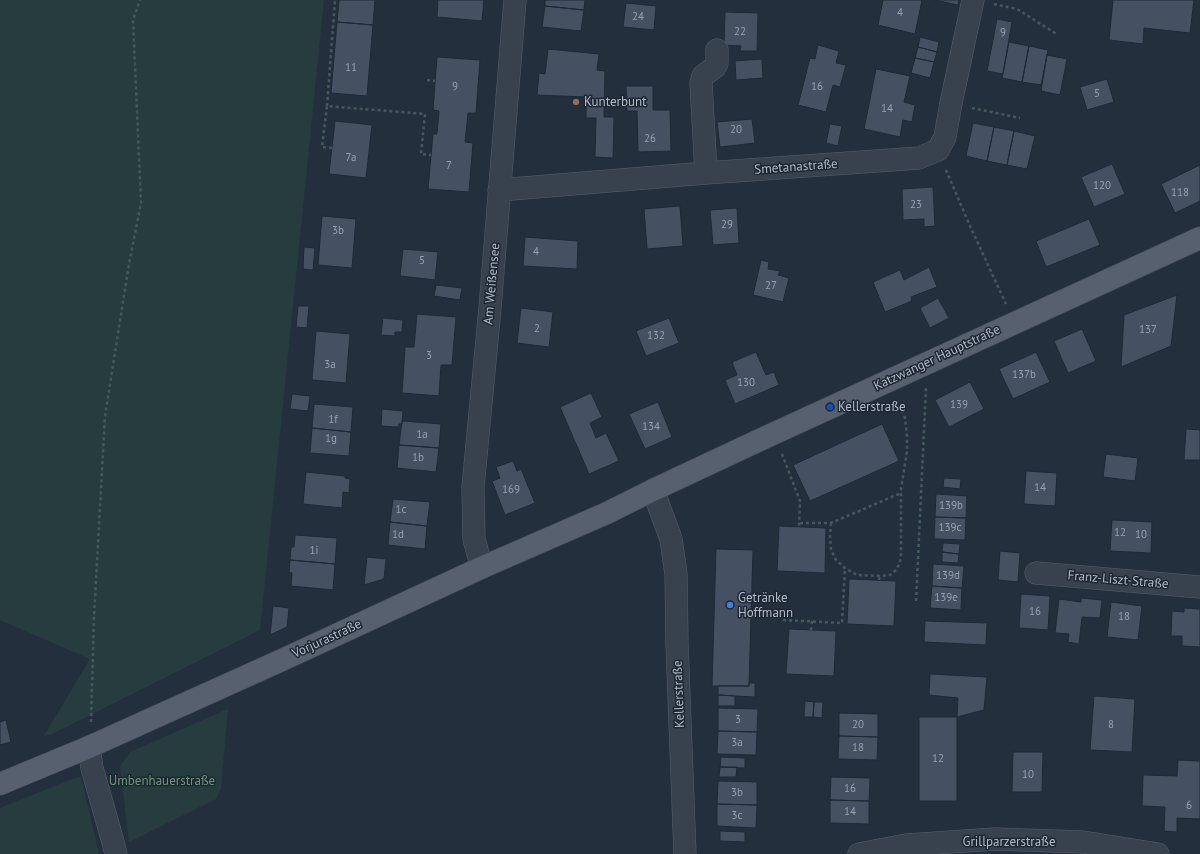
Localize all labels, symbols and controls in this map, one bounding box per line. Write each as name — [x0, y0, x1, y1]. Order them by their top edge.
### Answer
house number: 4 — [897, 6, 903, 20]
house number: 24 — [632, 10, 644, 24]
house number: 22 — [734, 25, 746, 39]
house number: 9 — [1000, 26, 1006, 40]
house number: 11 — [345, 61, 357, 75]
house number: 9 — [452, 80, 458, 94]
house number: 16 — [811, 80, 823, 94]
house number: 5 — [1094, 87, 1100, 101]
place label: Kunterbunt — [584, 94, 647, 110]
marker: Kunterbunt — [571, 97, 581, 107]
house number: 14 — [881, 102, 893, 116]
house number: 20 — [730, 123, 742, 137]
house number: 26 — [644, 132, 656, 146]
house number: 7a — [346, 151, 356, 165]
street label: Smetanastraße — [754, 156, 838, 178]
house number: 7 — [446, 159, 452, 173]
house number: 120 — [1093, 179, 1111, 193]
house number: 118 — [1171, 186, 1189, 200]
house number: 23 — [910, 198, 922, 212]
house number: 29 — [721, 218, 733, 232]
house number: 3b — [332, 224, 344, 238]
street label: Am Weißensee — [481, 243, 503, 325]
house number: 4 — [533, 245, 539, 259]
house number: 5 — [419, 254, 425, 268]
house number: 27 — [765, 279, 777, 293]
house number: 2 — [534, 322, 540, 336]
street label: Katzwanger Hauptstraße — [871, 322, 1003, 394]
house number: 137 — [1139, 323, 1157, 337]
house number: 132 — [647, 329, 665, 343]
house number: 3 — [426, 349, 432, 363]
house number: 3a — [324, 358, 336, 372]
house number: 137b — [1012, 368, 1036, 382]
house number: 130 — [737, 376, 755, 390]
house number: 139 — [950, 398, 968, 412]
place label: Kellerstraße — [838, 399, 906, 415]
marker: Kellerstraße — [825, 402, 835, 412]
house number: 1f — [328, 413, 338, 427]
house number: 134 — [642, 420, 660, 434]
house number: 1a — [416, 428, 428, 442]
house number: 1g — [325, 432, 337, 446]
house number: 1b — [412, 451, 424, 465]
house number: 14 — [1034, 481, 1046, 495]
house number: 169 — [502, 483, 520, 497]
house number: 139b — [939, 499, 963, 513]
house number: 1c — [396, 503, 406, 517]
house number: 139c — [939, 521, 961, 535]
house number: 12 — [1114, 526, 1126, 540]
house number: 1d — [392, 528, 404, 542]
house number: 10 — [1135, 528, 1147, 542]
house number: 1i — [310, 544, 318, 558]
street label: Franz-Liszt-Straße — [1067, 568, 1169, 592]
house number: 139d — [936, 569, 960, 583]
place label: Getränke Hoffmann — [738, 590, 793, 621]
house number: 139e — [934, 591, 958, 605]
marker: Getränke Hoffmann — [725, 600, 735, 610]
house number: 16 — [1029, 605, 1041, 619]
house number: 18 — [1118, 610, 1130, 624]
street label: Vorjurastraße — [290, 616, 364, 662]
street label: Kellerstraße — [670, 660, 688, 728]
house number: 3 — [735, 713, 741, 727]
house number: 20 — [852, 718, 864, 732]
house number: 8 — [1108, 718, 1114, 732]
house number: 3a — [731, 736, 743, 750]
house number: 18 — [852, 741, 864, 755]
house number: 12 — [932, 752, 944, 766]
house number: 10 — [1022, 768, 1034, 782]
park label: Umbenhauerstraße — [109, 773, 215, 789]
house number: 16 — [844, 782, 856, 796]
house number: 3b — [731, 786, 743, 800]
house number: 6 — [1186, 799, 1192, 813]
house number: 14 — [844, 805, 856, 819]
house number: 3c — [732, 809, 742, 823]
street label: Grillparzerstraße — [962, 834, 1056, 850]

